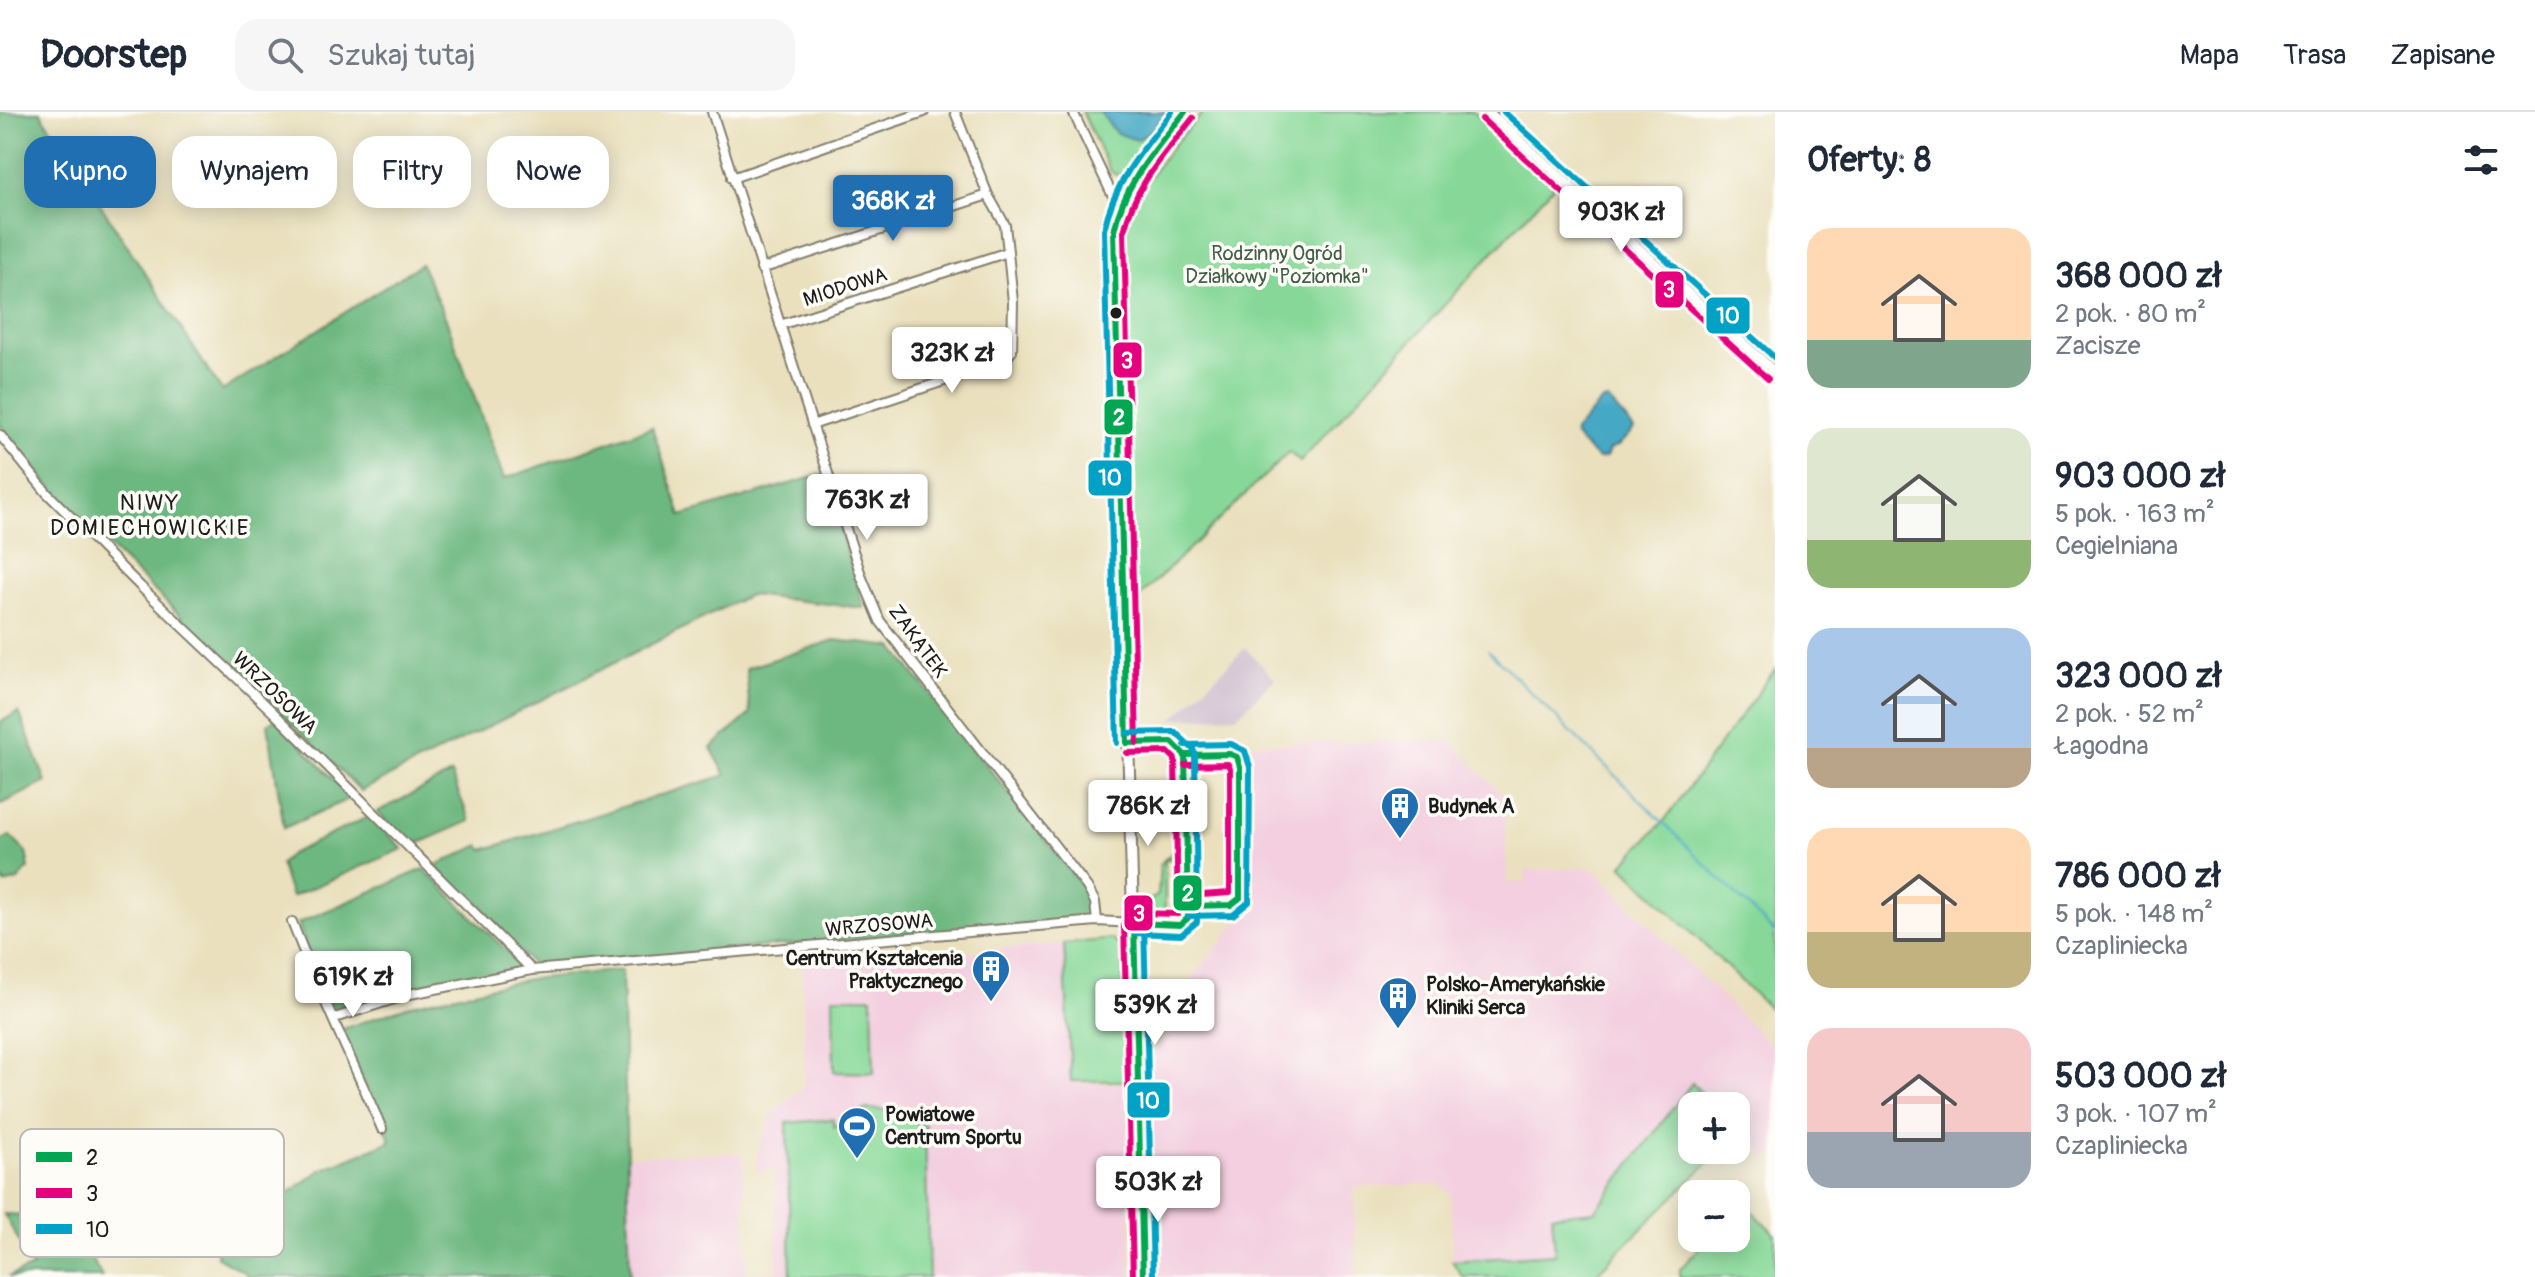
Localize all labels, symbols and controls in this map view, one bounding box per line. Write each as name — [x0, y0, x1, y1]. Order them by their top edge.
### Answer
search box — [235, 19, 795, 91]
text: Doorstep — [40, 31, 187, 79]
icon: search — [263, 33, 307, 77]
text: Szukaj tutaj — [327, 37, 475, 74]
text: Mapa — [2180, 38, 2239, 73]
text: Trasa — [2283, 38, 2346, 73]
text: Zapisane — [2390, 38, 2495, 73]
chip: Kupno — [24, 136, 156, 208]
chip: Wynajem — [172, 136, 337, 208]
chip: Filtry — [353, 136, 471, 208]
chip: Nowe — [487, 136, 609, 208]
icon: filters — [2459, 138, 2503, 182]
text: Oferty: 8 — [1807, 139, 1931, 182]
pin: 368K zł — [819, 175, 967, 243]
text: 368K zł — [851, 185, 935, 217]
pin: 903K zł — [1547, 186, 1695, 254]
text: 903K zł — [1578, 196, 1664, 228]
park label: Rodzinny Ogród Działkowy "Poziomka" — [1185, 241, 1369, 289]
text: 368 000 zł — [2055, 255, 2221, 298]
icon: home — [1871, 260, 1967, 356]
street label: MIODOWA — [800, 262, 890, 312]
line badge: 3 — [1654, 270, 1685, 309]
text: 3 — [1663, 276, 1675, 304]
line badge: 10 — [1705, 296, 1751, 335]
text: 2 pok. · 80 m² — [2055, 298, 2206, 330]
text: 10 — [1716, 302, 1740, 330]
unlabelled marker — [1108, 305, 1124, 321]
pin: 323K zł — [878, 327, 1026, 395]
text: Zacisze — [2055, 330, 2141, 362]
text: 323K zł — [910, 337, 994, 369]
line badge: 3 — [1112, 341, 1143, 379]
text: 3 — [1121, 347, 1133, 375]
line badge: 2 — [1103, 398, 1134, 436]
text: 2 — [1113, 404, 1125, 432]
text: 903 000 zł — [2055, 455, 2225, 498]
line badge: 10 — [1087, 459, 1133, 497]
icon: home — [1871, 460, 1967, 556]
text: 10 — [1098, 464, 1122, 492]
pin: 763K zł — [793, 474, 941, 542]
text: 763K zł — [825, 484, 909, 516]
district label: NIWY DOMIECHOWICKIE — [50, 489, 250, 542]
text: 5 pok. · 163 m² — [2055, 498, 2215, 530]
text: Cegielniana — [2055, 530, 2178, 562]
street label: ZAKĄTEK — [883, 600, 953, 682]
street label: WRZOSOWA — [227, 646, 323, 740]
text: 323 000 zł — [2055, 655, 2221, 698]
icon: home — [1871, 660, 1967, 756]
text: 2 pok. · 52 m² — [2055, 698, 2204, 730]
text: Łagodna — [2055, 730, 2149, 762]
pin: 786K zł — [1074, 780, 1222, 848]
building icon: Budynek A — [1379, 785, 1421, 840]
text: 786K zł — [1106, 790, 1190, 822]
place label: Budynek A — [1428, 794, 1515, 819]
text: 786 000 zł — [2055, 855, 2220, 898]
icon: home — [1871, 860, 1967, 956]
line badge: 2 — [1172, 874, 1203, 912]
text: 2 — [1182, 880, 1194, 908]
line badge: 3 — [1123, 894, 1154, 932]
text: 5 pok. · 148 m² — [2055, 898, 2213, 930]
text: 3 — [1133, 900, 1145, 928]
street label: WRZOSOWA — [824, 908, 934, 942]
text: Czapliniecka — [2055, 930, 2188, 962]
place label: Centrum Kształcenia Praktycznego — [786, 946, 963, 994]
building icon: Centrum Kształcenia Praktycznego — [970, 948, 1012, 1003]
pin: 619K zł — [279, 951, 427, 1019]
text: 619K zł — [313, 961, 393, 993]
place label: Polsko-Amerykańskie Kliniki Serca — [1426, 972, 1606, 1020]
building icon: Polsko-Amerykańskie Kliniki Serca — [1377, 975, 1419, 1030]
pin: 539K zł — [1081, 979, 1229, 1047]
text: 539K zł — [1113, 989, 1197, 1021]
text: 503 000 zł — [2055, 1055, 2226, 1098]
icon: home — [1871, 1060, 1967, 1156]
line badge: 10 — [1126, 1081, 1171, 1119]
text: 10 — [1136, 1087, 1160, 1115]
map controls — [1678, 1092, 1750, 1252]
button: + — [1678, 1092, 1750, 1164]
text: 3 pok. · 107 m² — [2055, 1098, 2217, 1130]
place label: Powiatowe Centrum Sportu — [885, 1102, 1022, 1150]
sports icon: Powiatowe Centrum Sportu — [836, 1105, 878, 1160]
legend — [20, 1129, 284, 1257]
text: Czapliniecka — [2055, 1130, 2188, 1162]
text: 2 — [86, 1144, 98, 1172]
pin: 503K zł — [1084, 1156, 1232, 1224]
text: 503K zł — [1114, 1166, 1202, 1198]
text: 3 — [86, 1180, 98, 1208]
button: − — [1678, 1180, 1750, 1252]
text: 10 — [86, 1216, 110, 1244]

